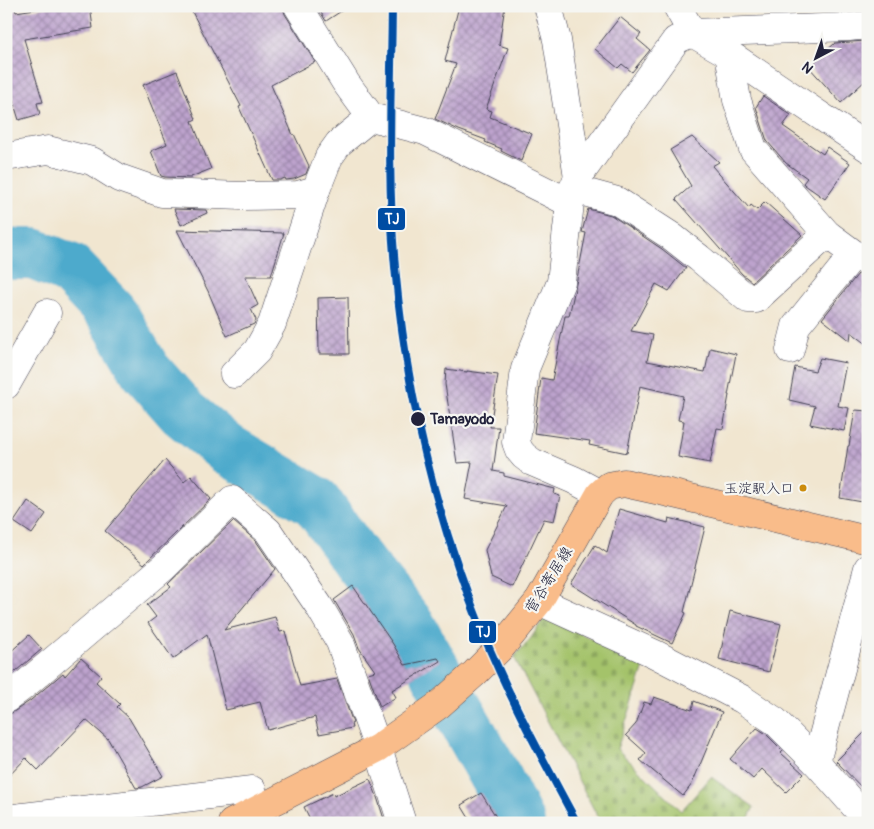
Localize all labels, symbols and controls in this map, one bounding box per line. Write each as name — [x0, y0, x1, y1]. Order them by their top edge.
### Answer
north arrow — [792, 32, 842, 82]
text: N — [799, 58, 817, 77]
line badge: TJ — [377, 207, 406, 231]
text: TJ — [384, 211, 400, 228]
marker: Tamayodo — [409, 410, 427, 428]
place label: Tamayodo — [429, 410, 494, 429]
place label: 玉淀駅入口 — [724, 480, 794, 497]
marker: 玉淀駅入口 — [798, 483, 808, 493]
street label: 菅谷寄居線 — [521, 543, 577, 617]
line badge: TJ — [468, 620, 497, 644]
text: TJ — [475, 624, 491, 641]

